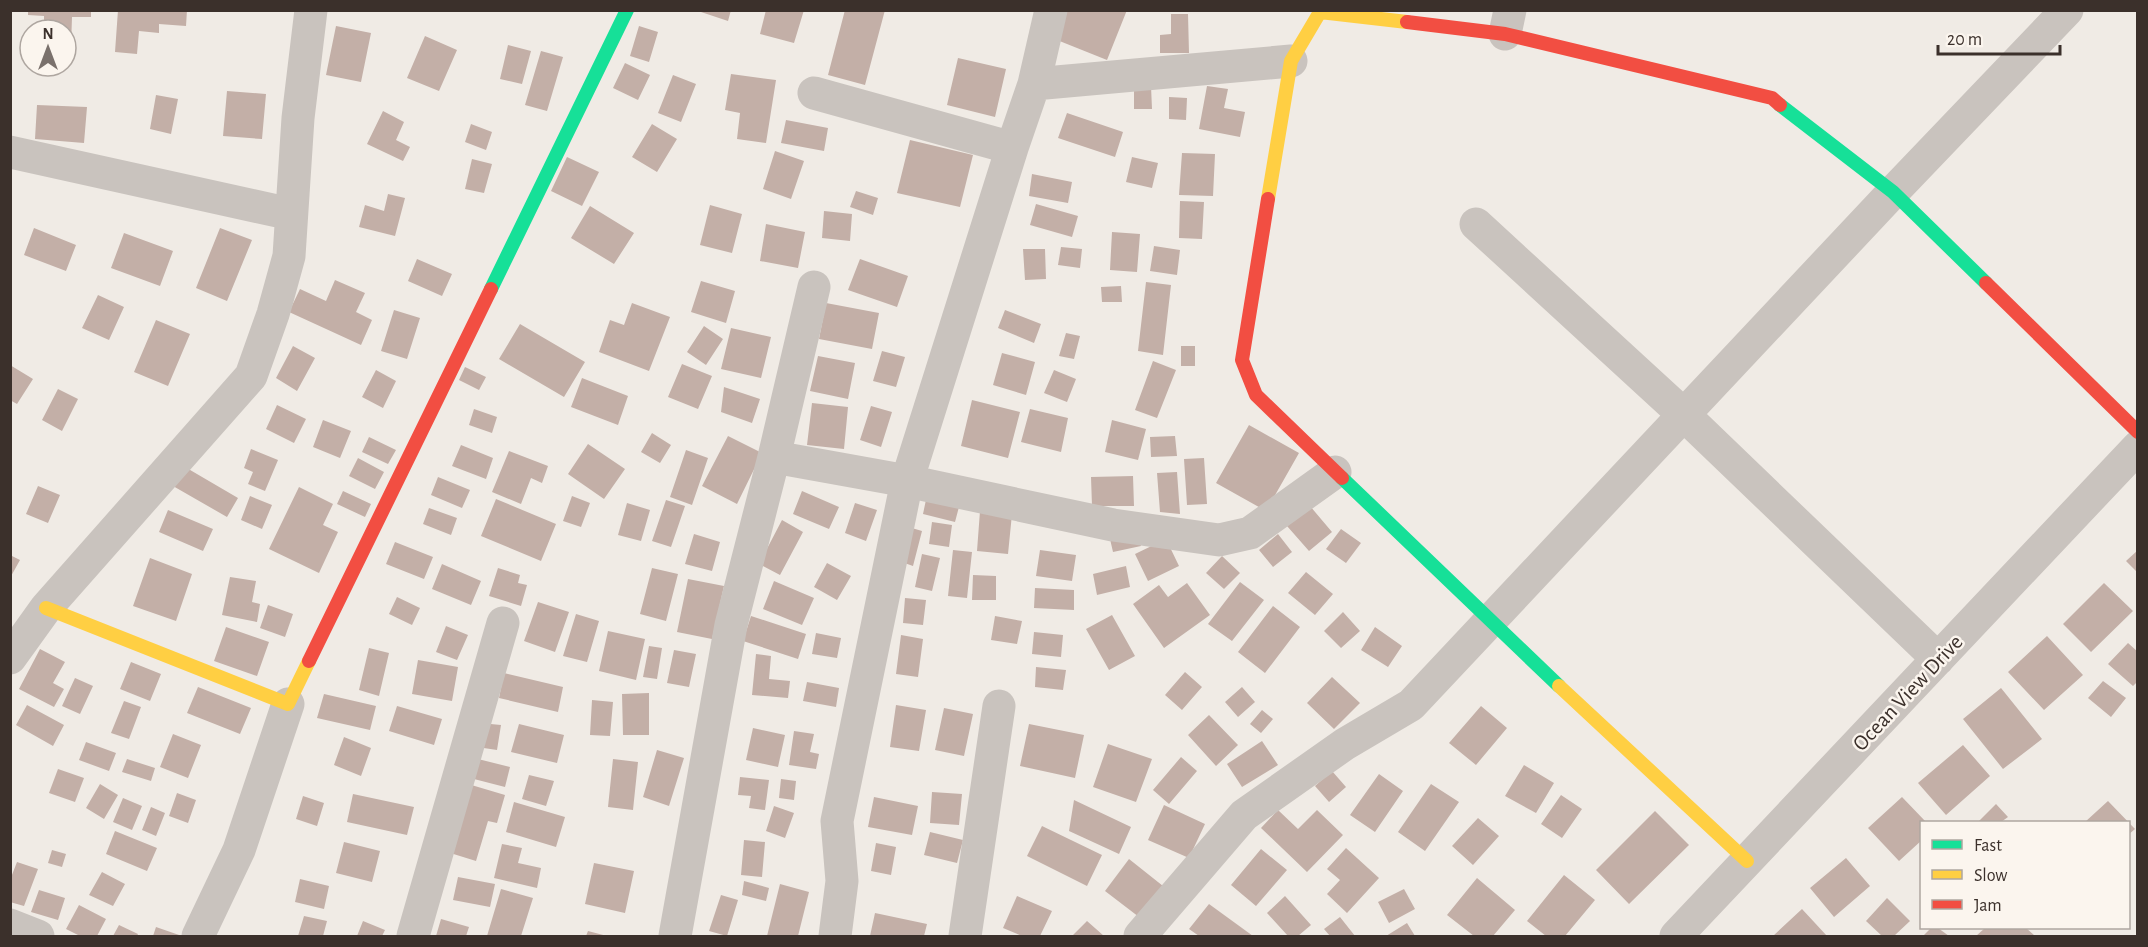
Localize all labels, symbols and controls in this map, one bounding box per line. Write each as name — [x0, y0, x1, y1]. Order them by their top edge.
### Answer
north arrow — [18, 18, 78, 78]
scale bar — [1938, 18, 2060, 56]
text: N — [42, 26, 54, 42]
text: 20 m — [1947, 31, 1982, 49]
street label: Ocean View Drive — [1849, 630, 1967, 755]
legend — [1920, 821, 2130, 929]
text: Fast — [1974, 837, 2002, 855]
text: Slow — [1974, 867, 2007, 885]
text: Jam — [1974, 897, 2002, 915]

